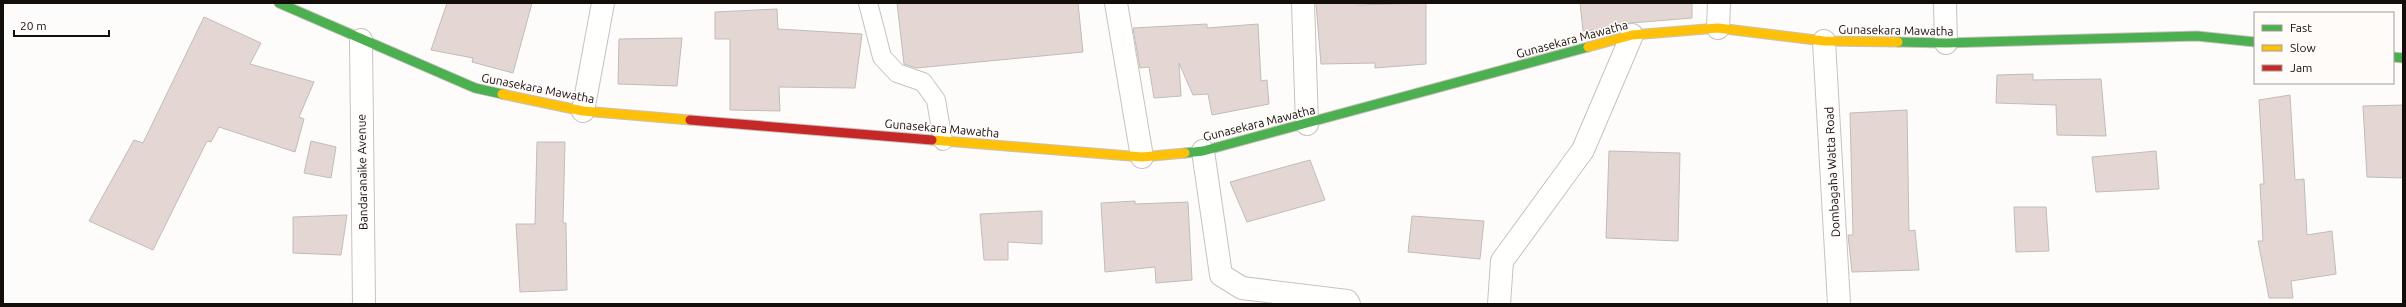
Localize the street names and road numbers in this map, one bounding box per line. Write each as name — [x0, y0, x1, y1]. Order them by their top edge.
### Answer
street label: Gunasekara Mawatha — [1515, 18, 1629, 60]
street label: Gunasekara Mawatha — [1838, 22, 1954, 38]
street label: Gunasekara Mawatha — [480, 71, 596, 105]
street label: Gunasekara Mawatha — [1202, 103, 1316, 143]
street label: Dombagaha Watta Road — [1822, 106, 1842, 238]
street label: Bandaranaike Avenue — [354, 114, 370, 230]
street label: Gunasekara Mawatha — [884, 117, 1000, 139]

